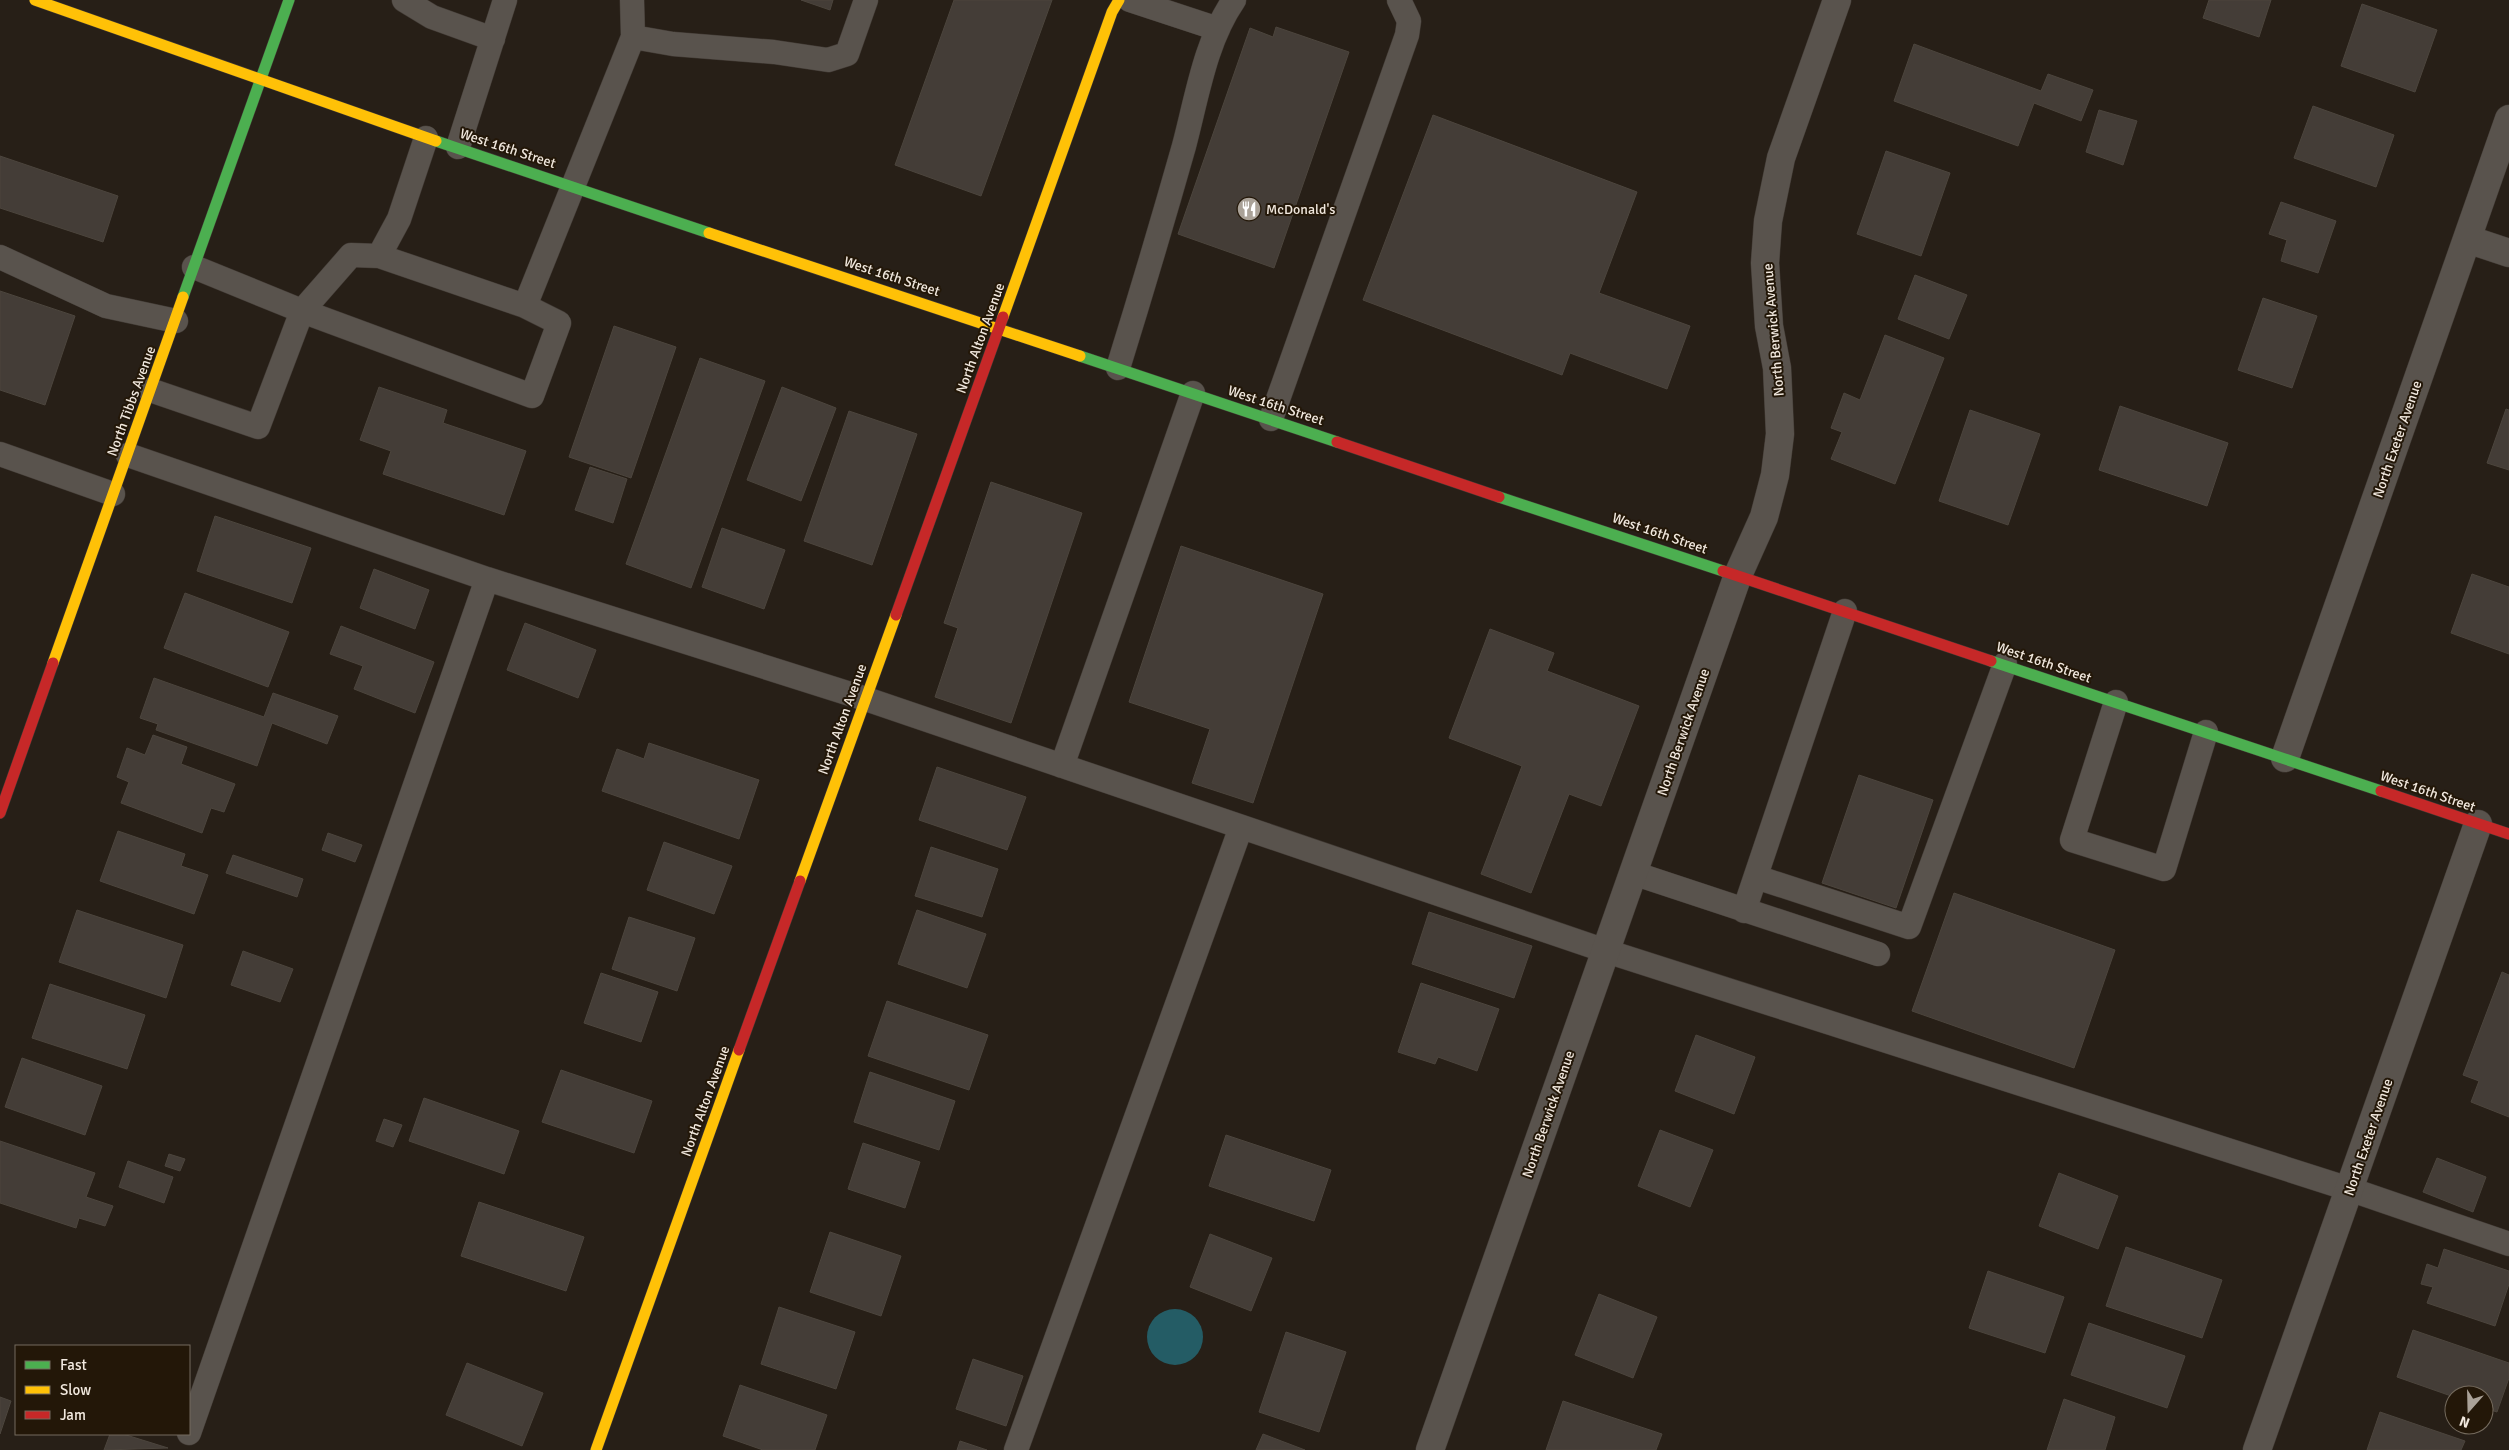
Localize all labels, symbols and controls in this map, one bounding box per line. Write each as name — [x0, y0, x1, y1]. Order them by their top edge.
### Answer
street label: West 16th Street — [458, 125, 558, 172]
restaurant icon: McDonald's — [1236, 196, 1262, 222]
place label: McDonald's — [1266, 201, 1335, 218]
street label: West 16th Street — [842, 253, 942, 300]
street label: North Berwick Avenue — [1759, 263, 1788, 397]
street label: North Alton Avenue — [953, 280, 1008, 396]
street label: North Tibbs Avenue — [104, 344, 159, 459]
street label: North Exeter Avenue — [2369, 378, 2425, 500]
street label: West 16th Street — [1226, 382, 1326, 429]
street label: West 16th Street — [1610, 509, 1710, 558]
street label: West 16th Street — [1994, 638, 2094, 687]
street label: North Alton Avenue — [815, 661, 870, 777]
street label: North Berwick Avenue — [1654, 666, 1713, 798]
street label: West 16th Street — [2378, 767, 2478, 816]
street label: North Alton Avenue — [678, 1043, 733, 1159]
street label: North Berwick Avenue — [1519, 1048, 1578, 1180]
street label: North Exeter Avenue — [2340, 1076, 2396, 1198]
legend — [15, 1345, 190, 1435]
text: Fast — [60, 1356, 87, 1374]
text: Slow — [60, 1381, 91, 1399]
north arrow — [2444, 1385, 2494, 1435]
text: Jam — [60, 1406, 86, 1424]
text: N — [2457, 1412, 2472, 1431]

